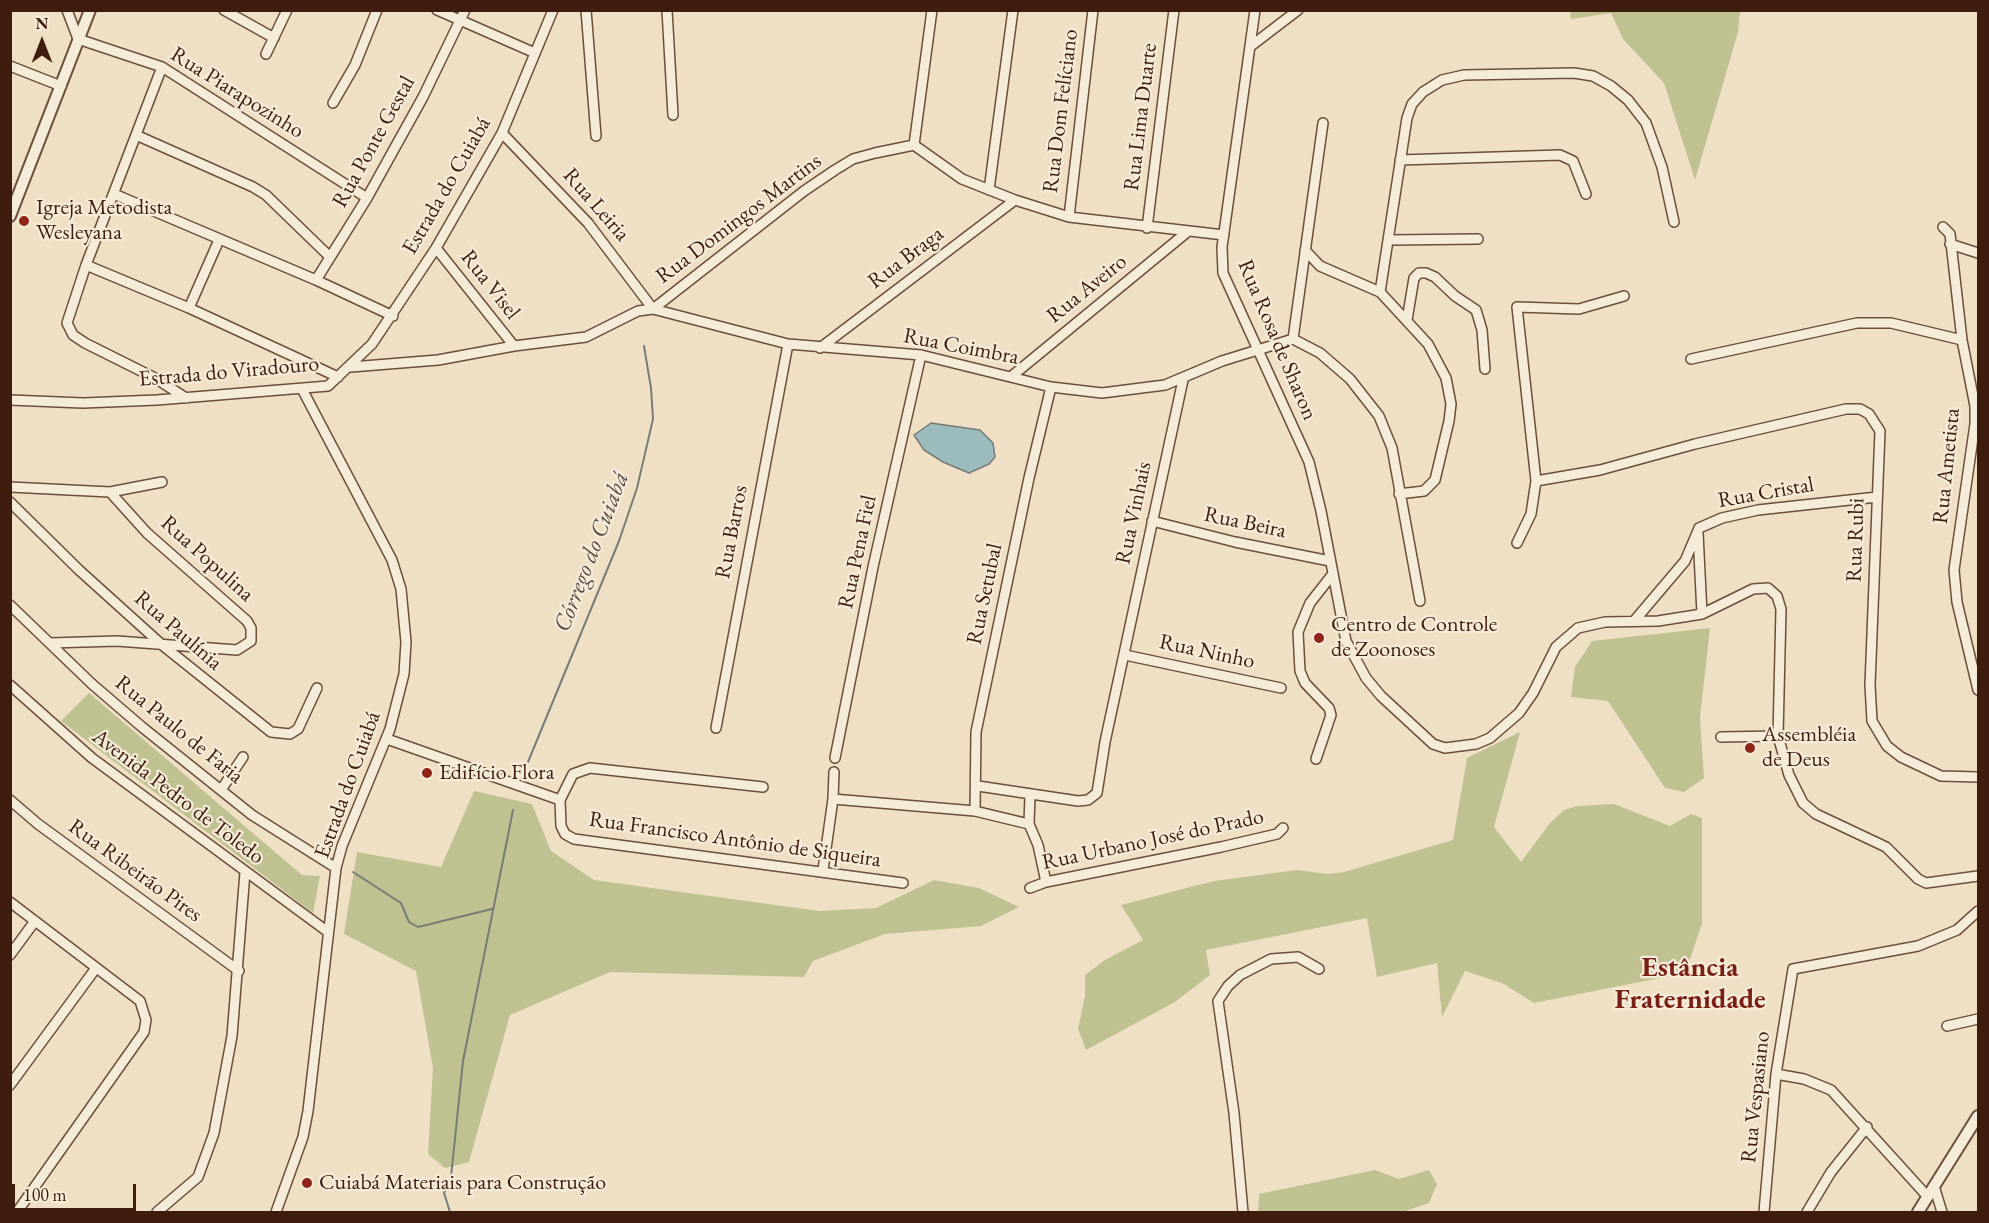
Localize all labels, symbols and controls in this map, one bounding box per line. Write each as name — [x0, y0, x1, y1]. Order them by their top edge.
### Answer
north arrow — [12, 12, 72, 72]
text: N — [36, 13, 48, 34]
street label: Rua Dom Felíciano — [1038, 28, 1084, 194]
street label: Rua Piarapozinho — [165, 41, 309, 145]
street label: Rua Lima Duarte — [1119, 42, 1163, 192]
street label: Rua Ponte Gestal — [327, 71, 421, 213]
street label: Estrada do Cuiabá — [397, 113, 497, 259]
street label: Rua Domingos Martins — [651, 148, 827, 290]
street label: Rua Leiria — [557, 163, 635, 247]
place label: Igreja Metodista Wesleyana — [36, 195, 172, 246]
marker: Igreja Metodista Wesleyana — [17, 214, 31, 228]
street label: Rua Braga — [863, 221, 949, 295]
street label: Rua Visel — [455, 245, 525, 325]
street label: Rua Aveiro — [1042, 249, 1132, 329]
street label: Rua Rosa de Sharon — [1231, 256, 1323, 424]
street label: Rua Coimbra — [901, 323, 1021, 371]
street label: Estrada do Viradouro — [138, 351, 320, 393]
street label: Rua Ametista — [1928, 407, 1966, 525]
street label: Rua Vinhais — [1110, 459, 1158, 567]
water label: Córrego do Cuiabá — [548, 468, 636, 636]
street label: Rua Cristal — [1716, 472, 1816, 514]
street label: Rua Barros — [710, 483, 754, 581]
street label: Rua Pena Fiel — [833, 493, 883, 611]
street label: Rua Rubi — [1841, 497, 1871, 583]
street label: Rua Beira — [1201, 501, 1289, 545]
street label: Rua Populina — [155, 510, 259, 608]
street label: Rua Setubal — [961, 541, 1009, 647]
street label: Rua Paulínia — [128, 586, 228, 676]
place label: Centro de Controle de Zoonoses — [1331, 612, 1497, 664]
street label: Rua Ninho — [1157, 629, 1257, 675]
marker: Centro de Controle de Zoonoses — [1312, 631, 1326, 645]
street label: Rua Paulo de Faria — [110, 670, 248, 790]
street label: Estrada do Cuiabá — [309, 708, 387, 862]
place label: Assembléia de Deus — [1762, 722, 1856, 774]
street label: Avenida Pedro de Toledo — [87, 724, 269, 870]
marker: Assembléia de Deus — [1743, 741, 1757, 755]
place label: Edifício Flora — [439, 760, 554, 786]
marker: Edifício Flora — [420, 766, 434, 780]
street label: Rua Urbano José do Prado — [1040, 804, 1266, 876]
street label: Rua Francisco Antônio de Siqueira — [587, 806, 883, 874]
street label: Rua Ribeirão Pires — [63, 814, 207, 928]
district label: Estância Fraternidade — [1614, 951, 1766, 1017]
street label: Rua Vespasiano — [1736, 1030, 1776, 1164]
place label: Cuiabá Materiais para Construção — [319, 1170, 606, 1196]
scale bar — [15, 1172, 140, 1210]
marker: Cuiabá Materiais para Construção — [300, 1176, 314, 1190]
text: 100 m — [23, 1183, 67, 1206]

